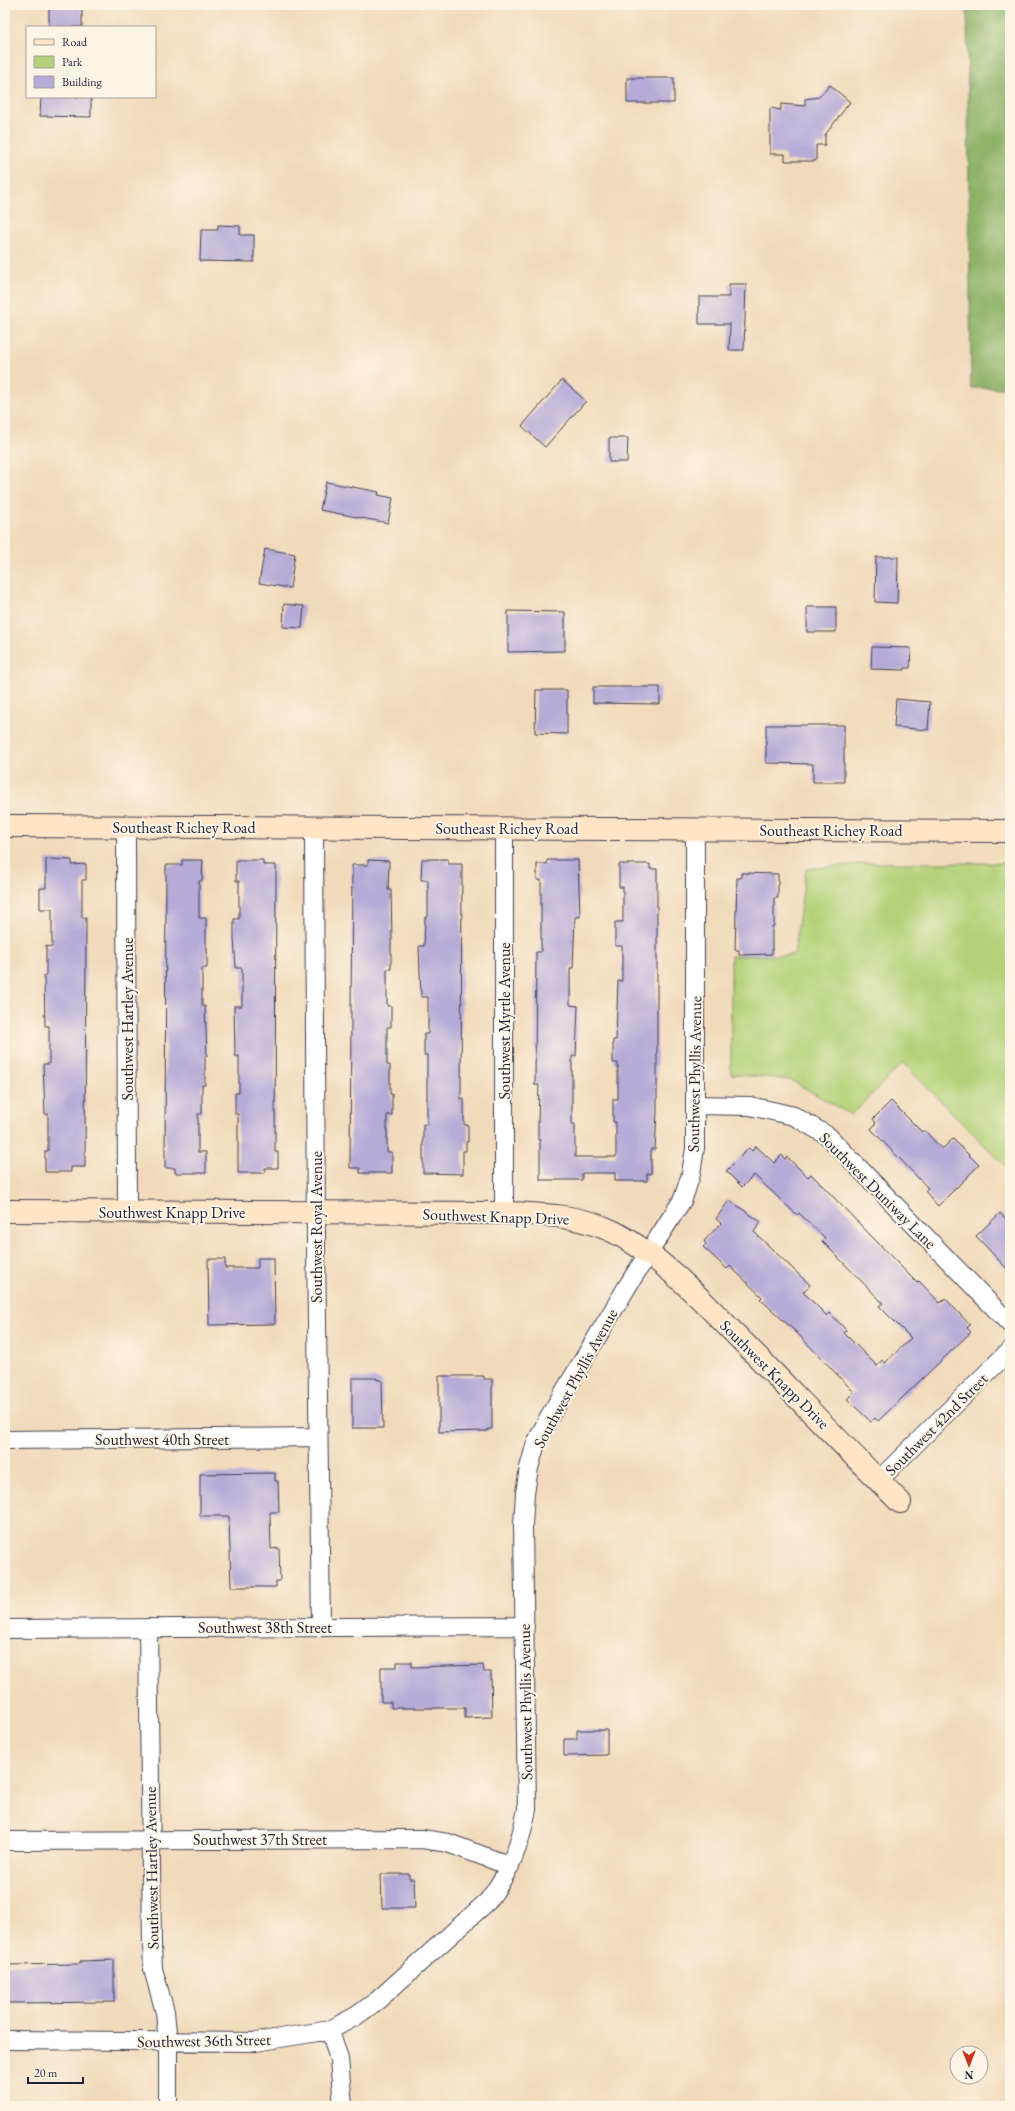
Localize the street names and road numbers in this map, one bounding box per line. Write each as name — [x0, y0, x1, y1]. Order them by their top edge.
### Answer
street label: Southeast Richey Road — [112, 817, 256, 838]
street label: Southeast Richey Road — [435, 818, 579, 839]
street label: Southeast Richey Road — [759, 820, 903, 841]
street label: Southwest Hartley Avenue — [117, 938, 138, 1100]
street label: Southwest Myrtle Avenue — [494, 942, 515, 1100]
street label: Southwest Phyllis Avenue — [683, 996, 706, 1152]
street label: Southwest Duniway Lane — [815, 1127, 941, 1253]
street label: Southwest Royal Avenue — [306, 1151, 327, 1303]
street label: Southwest Knapp Drive — [99, 1202, 245, 1223]
street label: Southwest Knapp Drive — [422, 1203, 570, 1230]
street label: Southwest Phyllis Avenue — [528, 1305, 622, 1452]
street label: Southwest Knapp Drive — [715, 1315, 834, 1434]
street label: Southwest 42nd Street — [880, 1368, 992, 1480]
street label: Southwest 40th Street — [95, 1429, 229, 1450]
street label: Southwest 38th Street — [198, 1617, 332, 1638]
street label: Southwest Phyllis Avenue — [514, 1624, 537, 1780]
street label: Southwest Hartley Avenue — [140, 1786, 163, 1950]
street label: Southwest 37th Street — [193, 1829, 327, 1850]
street label: Southwest 36th Street — [137, 2029, 271, 2052]

